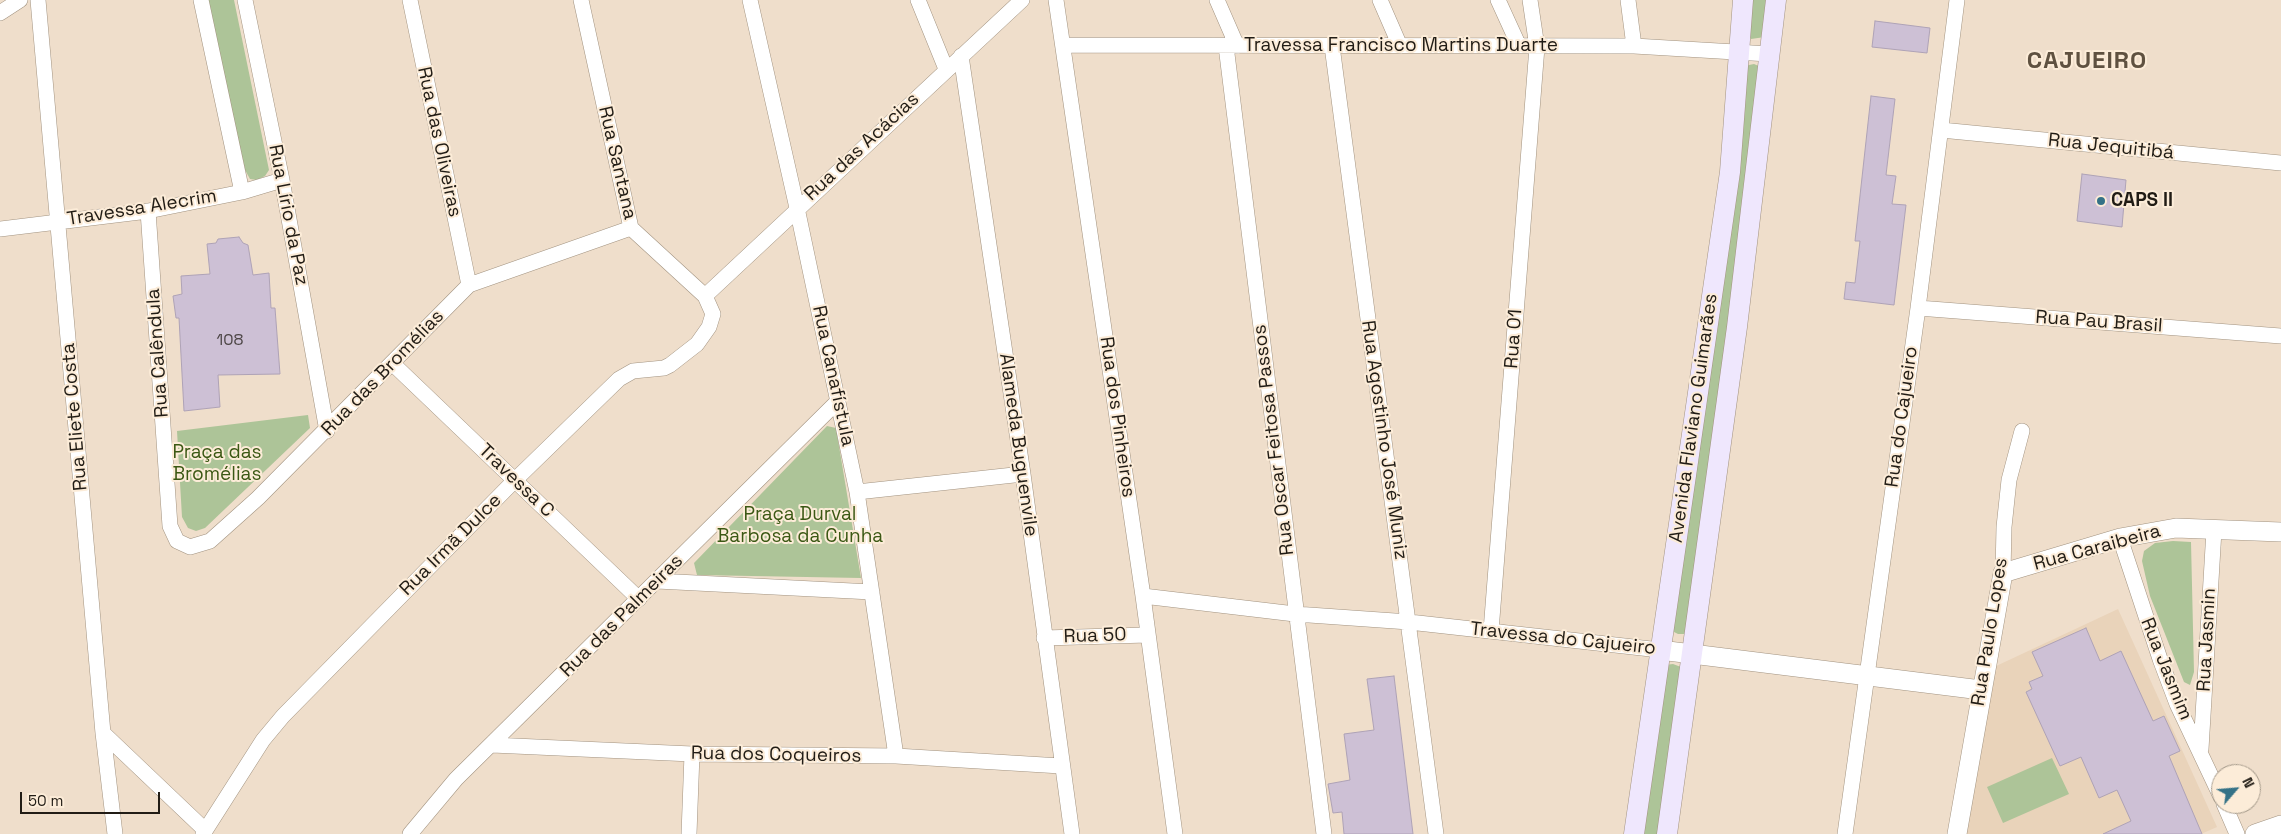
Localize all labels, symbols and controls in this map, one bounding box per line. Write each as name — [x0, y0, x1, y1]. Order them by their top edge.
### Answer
street label: Travessa Francisco Martins Duarte — [1244, 35, 1558, 57]
district label: CAJUEIRO — [2026, 47, 2148, 75]
street label: Rua das Oliveiras — [412, 65, 466, 219]
street label: Rua das Acácias — [800, 88, 924, 206]
street label: Rua Santana — [593, 104, 641, 222]
street label: Rua Jequitibá — [2047, 129, 2175, 165]
street label: Rua Lírio da Paz — [263, 143, 313, 287]
street label: Travessa Alecrim — [66, 185, 218, 231]
place label: CAPS II — [2111, 190, 2173, 212]
marker: CAPS II — [2095, 195, 2107, 207]
street label: Rua Calêndula — [142, 288, 174, 418]
street label: Avenida Flaviano Guimarães — [1665, 292, 1723, 544]
street label: Rua Canafístula — [807, 304, 859, 448]
street label: Rua das Bromélias — [317, 305, 449, 441]
street label: Rua Pau Brasil — [2035, 306, 2163, 338]
street label: Rua 01 — [1501, 309, 1527, 369]
street label: Rua Agostinho José Muniz — [1356, 319, 1412, 561]
street label: Rua Oscar Feitosa Passos — [1249, 323, 1299, 557]
house number: 108 — [217, 331, 243, 351]
street label: Rua dos Pinheiros — [1094, 335, 1140, 499]
street label: Rua Eliete Costa — [57, 342, 93, 492]
street label: Rua do Cajueiro — [1881, 345, 1923, 489]
street label: Alameda Buguenvile — [994, 352, 1042, 538]
street label: Travessa C — [474, 439, 558, 523]
park label: Praça das Bromélias — [172, 442, 262, 486]
street label: Rua Irmã Dulce — [395, 489, 507, 601]
park label: Praça Durval Barbosa da Cunha — [717, 504, 883, 548]
street label: Rua Caraibeira — [2031, 520, 2163, 576]
street label: Rua das Palmeiras — [556, 550, 688, 682]
street label: Rua Paulo Lopes — [1967, 556, 2013, 708]
street label: Rua Jasmin — [2193, 588, 2221, 692]
street label: Rua Jasmim — [2135, 614, 2197, 724]
street label: Travessa do Cajueiro — [1469, 618, 1657, 660]
street label: Rua 50 — [1063, 624, 1127, 648]
street label: Rua dos Coqueiros — [691, 742, 861, 768]
north arrow — [2211, 764, 2261, 814]
text: N — [2238, 774, 2259, 791]
scale bar — [22, 782, 162, 814]
text: 50 m — [28, 791, 63, 810]

